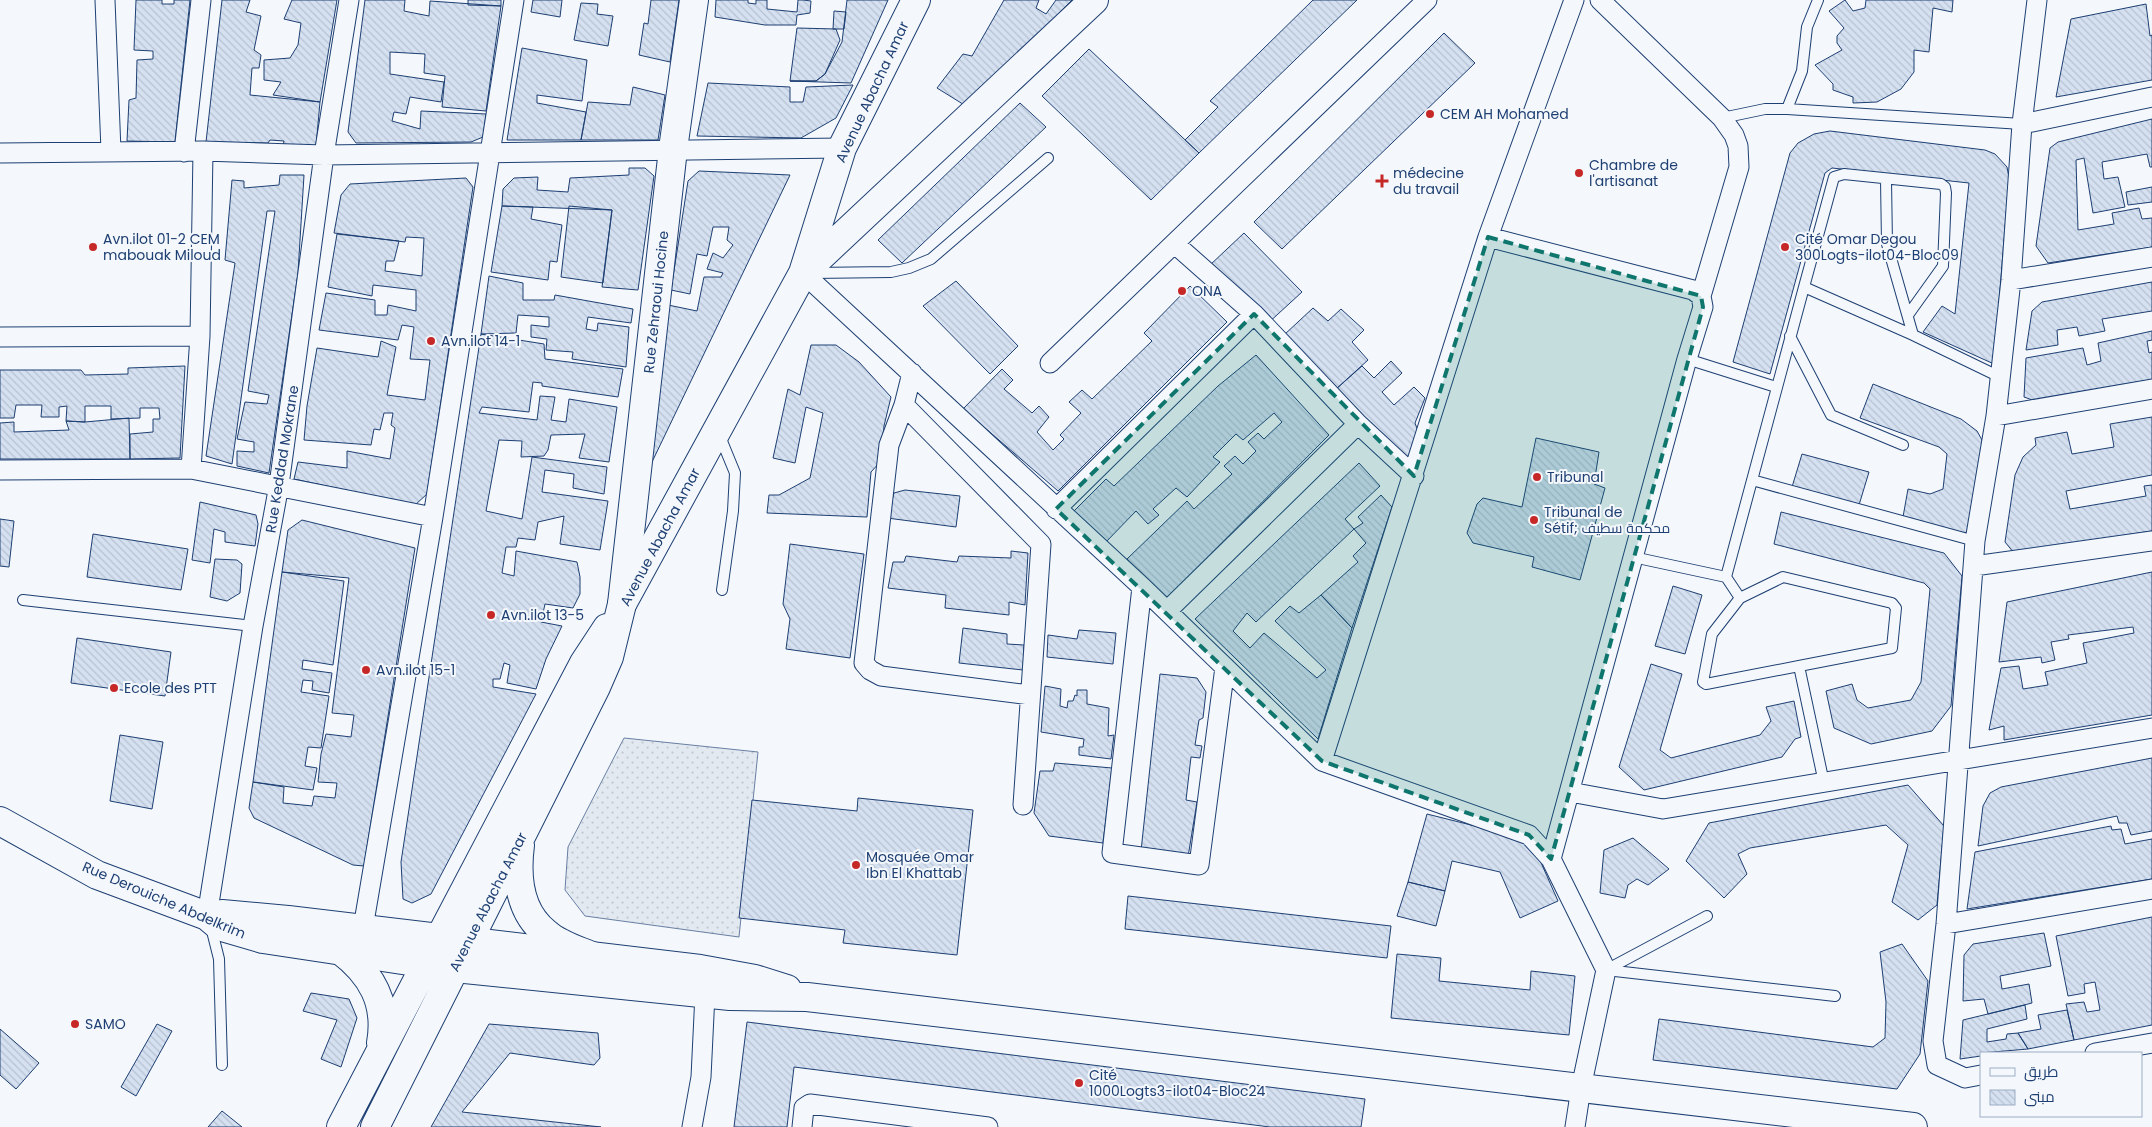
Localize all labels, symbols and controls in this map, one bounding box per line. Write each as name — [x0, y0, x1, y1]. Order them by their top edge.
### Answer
street label: Avenue Abacha Amar — [830, 18, 914, 166]
place label: CEM AH Mohamed — [1440, 104, 1569, 124]
marker: CEM AH Mohamed — [1424, 108, 1436, 120]
place label: Chambre de l'artisanat — [1589, 155, 1678, 191]
place label: médecine du travail — [1393, 163, 1464, 199]
marker: Chambre de l'artisanat — [1573, 167, 1585, 179]
marker: médecine du travail — [1375, 174, 1389, 188]
place label: Avn.ilot 01-2 CEM mabouak Miloud — [103, 229, 221, 265]
street label: Rue Zehraoui Hocine — [639, 229, 673, 374]
place label: Cité Omar Degou 300Logts-ilot04-Bloc09 — [1795, 229, 1959, 265]
marker: Avn.ilot 01-2 CEM mabouak Miloud — [87, 241, 99, 253]
marker: Cité Omar Degou 300Logts-ilot04-Bloc09 — [1779, 241, 1791, 253]
place label: ONA — [1192, 281, 1222, 301]
marker: ONA — [1176, 285, 1188, 297]
place label: Avn.ilot 14-1 — [441, 331, 520, 351]
marker: Avn.ilot 14-1 — [425, 335, 437, 347]
street label: Rue Keddad Mokrane — [260, 383, 304, 534]
street label: Avenue Abacha Amar — [615, 464, 705, 610]
place label: Tribunal — [1547, 467, 1604, 487]
marker: Tribunal — [1531, 471, 1543, 483]
place label: Tribunal de Sétif; محكمة سطيف — [1544, 502, 1670, 538]
marker: Tribunal de Sétif; محكمة سطيف — [1528, 514, 1540, 526]
place label: Avn.ilot 13-5 — [501, 605, 584, 625]
marker: Avn.ilot 13-5 — [485, 609, 497, 621]
place label: Avn.ilot 15-1 — [376, 660, 455, 680]
marker: Avn.ilot 15-1 — [360, 664, 372, 676]
place label: Ecole des PTT — [124, 678, 217, 698]
marker: Ecole des PTT — [108, 682, 120, 694]
street label: Avenue Abacha Amar — [444, 829, 532, 975]
place label: Mosquée Omar Ibn El Khattab — [866, 847, 974, 883]
street label: Rue Derouiche Abdelkrim — [79, 856, 249, 944]
marker: Mosquée Omar Ibn El Khattab — [850, 859, 862, 871]
place label: SAMO — [85, 1014, 126, 1034]
marker: SAMO — [69, 1018, 81, 1030]
legend — [1980, 1052, 2142, 1117]
text: طريق — [2024, 1061, 2058, 1082]
place label: Cité 1000Logts3-ilot04-Bloc24 — [1089, 1065, 1265, 1101]
marker: Cité 1000Logts3-ilot04-Bloc24 — [1073, 1077, 1085, 1089]
text: مبنى — [2024, 1086, 2055, 1107]

